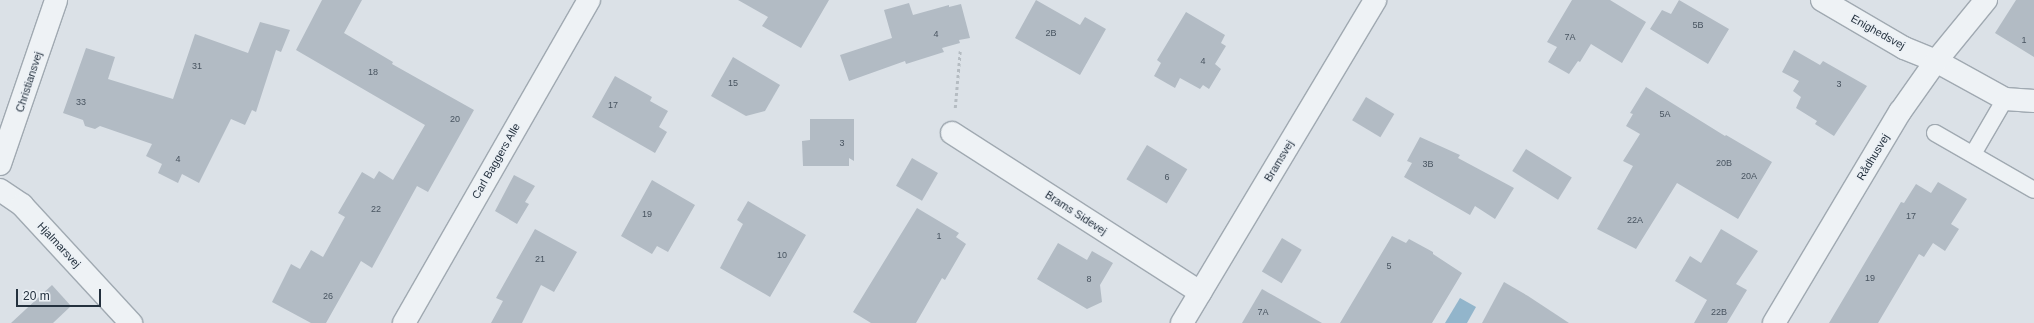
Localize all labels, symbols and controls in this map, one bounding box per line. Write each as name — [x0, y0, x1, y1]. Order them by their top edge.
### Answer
street label: Enighedsvej — [1849, 12, 1907, 52]
house number: 5B — [1692, 20, 1704, 30]
house number: 2B — [1045, 28, 1057, 38]
house number: 4 — [933, 29, 939, 39]
house number: 7A — [1564, 32, 1576, 42]
house number: 1 — [2021, 35, 2027, 45]
street label: Christiansvej — [13, 50, 45, 114]
house number: 4 — [1200, 56, 1206, 66]
house number: 31 — [192, 61, 202, 71]
house number: 18 — [368, 67, 378, 77]
house number: 15 — [728, 78, 738, 88]
house number: 3 — [1836, 79, 1842, 89]
house number: 33 — [76, 97, 86, 107]
house number: 17 — [608, 100, 618, 110]
house number: 5A — [1659, 109, 1671, 119]
house number: 20 — [450, 114, 460, 124]
street label: Carl Baggers Alle — [469, 121, 523, 201]
street label: Rådhusvej — [1854, 131, 1892, 183]
house number: 3 — [839, 138, 845, 148]
street label: Bramsvej — [1262, 138, 1296, 184]
house number: 4 — [175, 154, 181, 164]
house number: 20B — [1716, 158, 1732, 168]
house number: 3B — [1422, 159, 1434, 169]
house number: 20A — [1741, 171, 1757, 181]
house number: 6 — [1164, 172, 1170, 182]
street label: Brams Sidevej — [1043, 188, 1109, 238]
house number: 22 — [371, 204, 381, 214]
house number: 19 — [642, 209, 652, 219]
house number: 17 — [1906, 211, 1916, 221]
house number: 22A — [1627, 215, 1643, 225]
street label: Hjalmarsvej — [35, 219, 83, 271]
house number: 1 — [936, 231, 942, 241]
house number: 10 — [777, 250, 787, 260]
house number: 21 — [535, 254, 545, 264]
house number: 5 — [1386, 261, 1392, 271]
house number: 19 — [1865, 273, 1875, 283]
house number: 8 — [1086, 274, 1092, 284]
scale bar — [18, 281, 103, 307]
text: 20 m — [23, 289, 50, 303]
house number: 26 — [323, 291, 333, 301]
house number: 7A — [1257, 307, 1269, 317]
house number: 22B — [1711, 307, 1727, 317]

